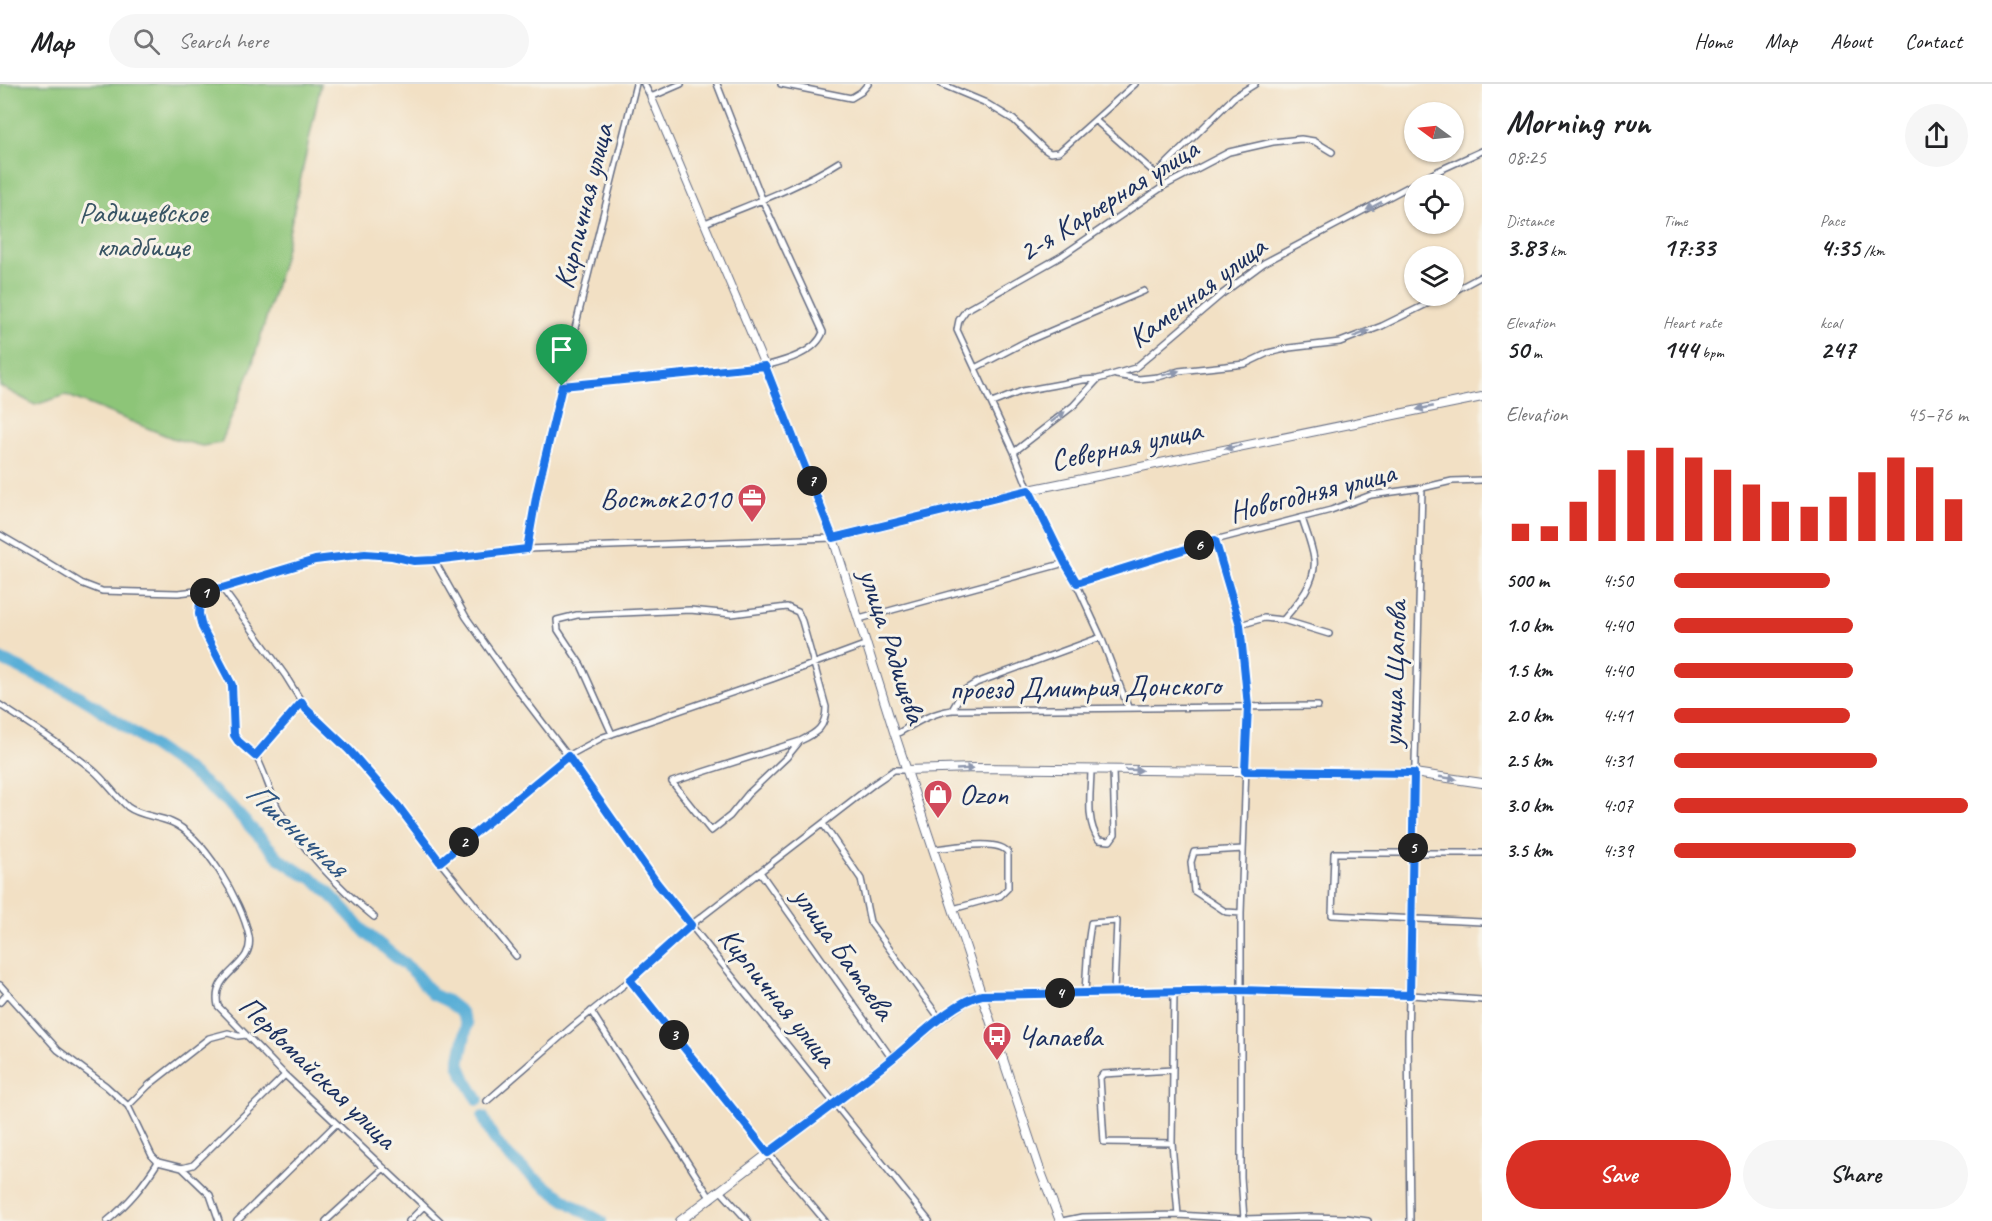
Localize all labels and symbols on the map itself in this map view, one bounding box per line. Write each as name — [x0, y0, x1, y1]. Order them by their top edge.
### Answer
north arrow — [1404, 102, 1464, 162]
street label: Кирпичная улица — [544, 118, 622, 292]
street label: 2-я Карьерная улица — [1011, 128, 1207, 271]
park label: Радищевское кладбище — [79, 193, 209, 265]
one-way arrow — [1365, 201, 1382, 211]
street label: Каменная улица — [1120, 227, 1275, 356]
pin — [536, 324, 587, 386]
one-way arrow — [1352, 329, 1370, 339]
one-way arrow — [1162, 368, 1181, 378]
one-way arrow — [1415, 404, 1434, 414]
street label: Северная улица — [1047, 410, 1207, 480]
one-way arrow — [1050, 411, 1066, 424]
one-way arrow — [1224, 443, 1243, 452]
street label: Новогодняя улица — [1225, 453, 1401, 531]
pin: 7 — [797, 466, 827, 496]
place label: Восток2010 — [600, 479, 733, 517]
office icon: Восток2010 — [736, 482, 768, 524]
pin: 6 — [1184, 530, 1214, 560]
street label: улица Радищева — [849, 562, 936, 730]
pin: 1 — [190, 578, 220, 608]
street label: улица Щапова — [1372, 597, 1416, 750]
street label: проезд Дмитрия Донского — [949, 666, 1224, 708]
one-way arrow — [956, 764, 975, 773]
one-way arrow — [1124, 765, 1143, 775]
water label: Пшеничная — [237, 772, 359, 888]
one-way arrow — [1439, 774, 1458, 783]
place label: Ozon — [959, 775, 1009, 813]
shop icon: Ozon — [922, 778, 954, 820]
pin: 2 — [449, 827, 479, 857]
pin: 5 — [1398, 833, 1428, 863]
street label: улица Батаева — [783, 877, 905, 1029]
street label: Кирпичная улица — [710, 919, 847, 1076]
pin: 4 — [1045, 978, 1075, 1008]
street label: Первомайская улица — [231, 987, 407, 1158]
place label: Чапаева — [1018, 1017, 1104, 1055]
pin: 3 — [659, 1020, 689, 1050]
bus stop icon: Чапаева — [981, 1020, 1013, 1062]

